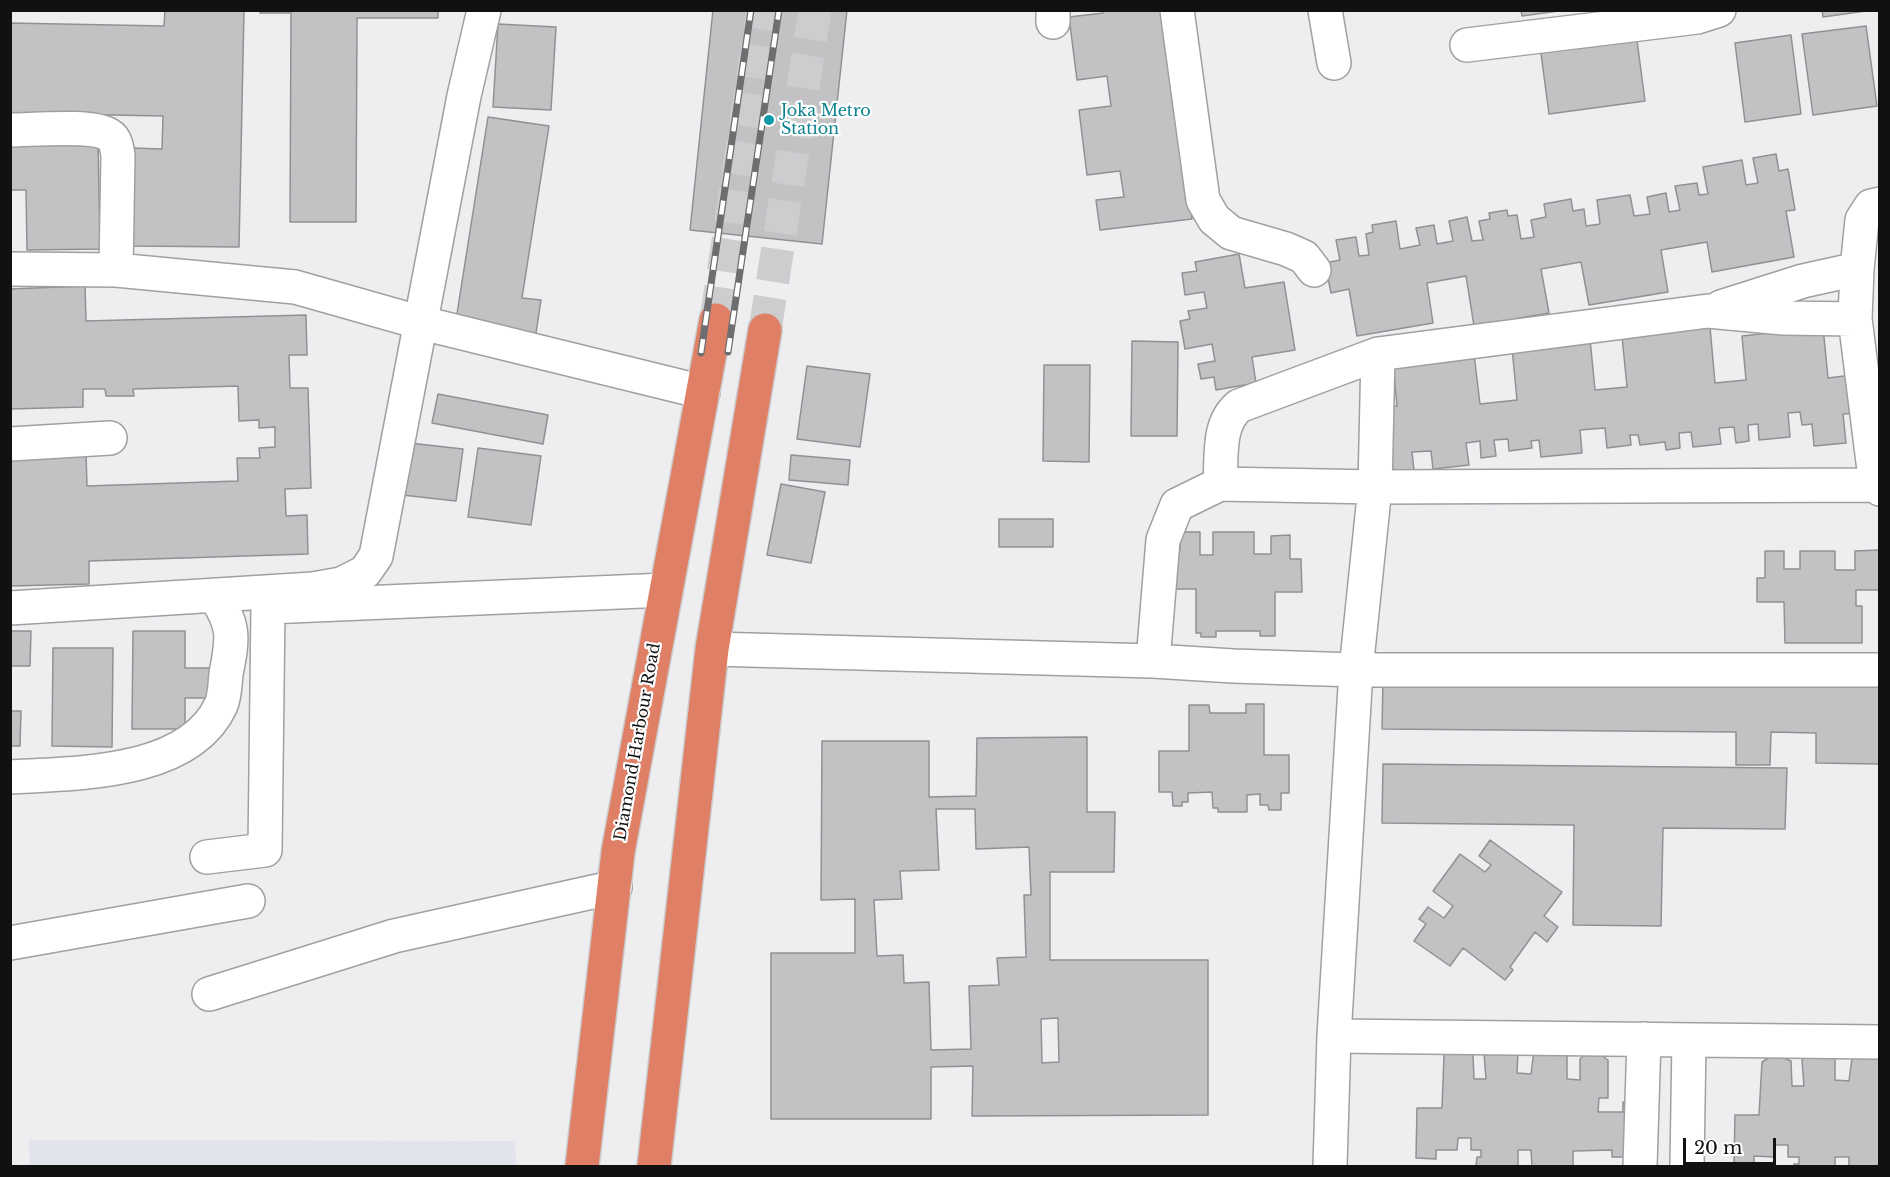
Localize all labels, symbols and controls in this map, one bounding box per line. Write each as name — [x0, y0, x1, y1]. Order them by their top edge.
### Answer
place label: Joka Metro Station — [781, 101, 871, 139]
marker: Joka Metro Station — [762, 113, 776, 127]
street label: Diamond Harbour Road — [611, 642, 665, 842]
scale bar — [1686, 1126, 1779, 1164]
text: 20 m — [1694, 1137, 1742, 1159]

